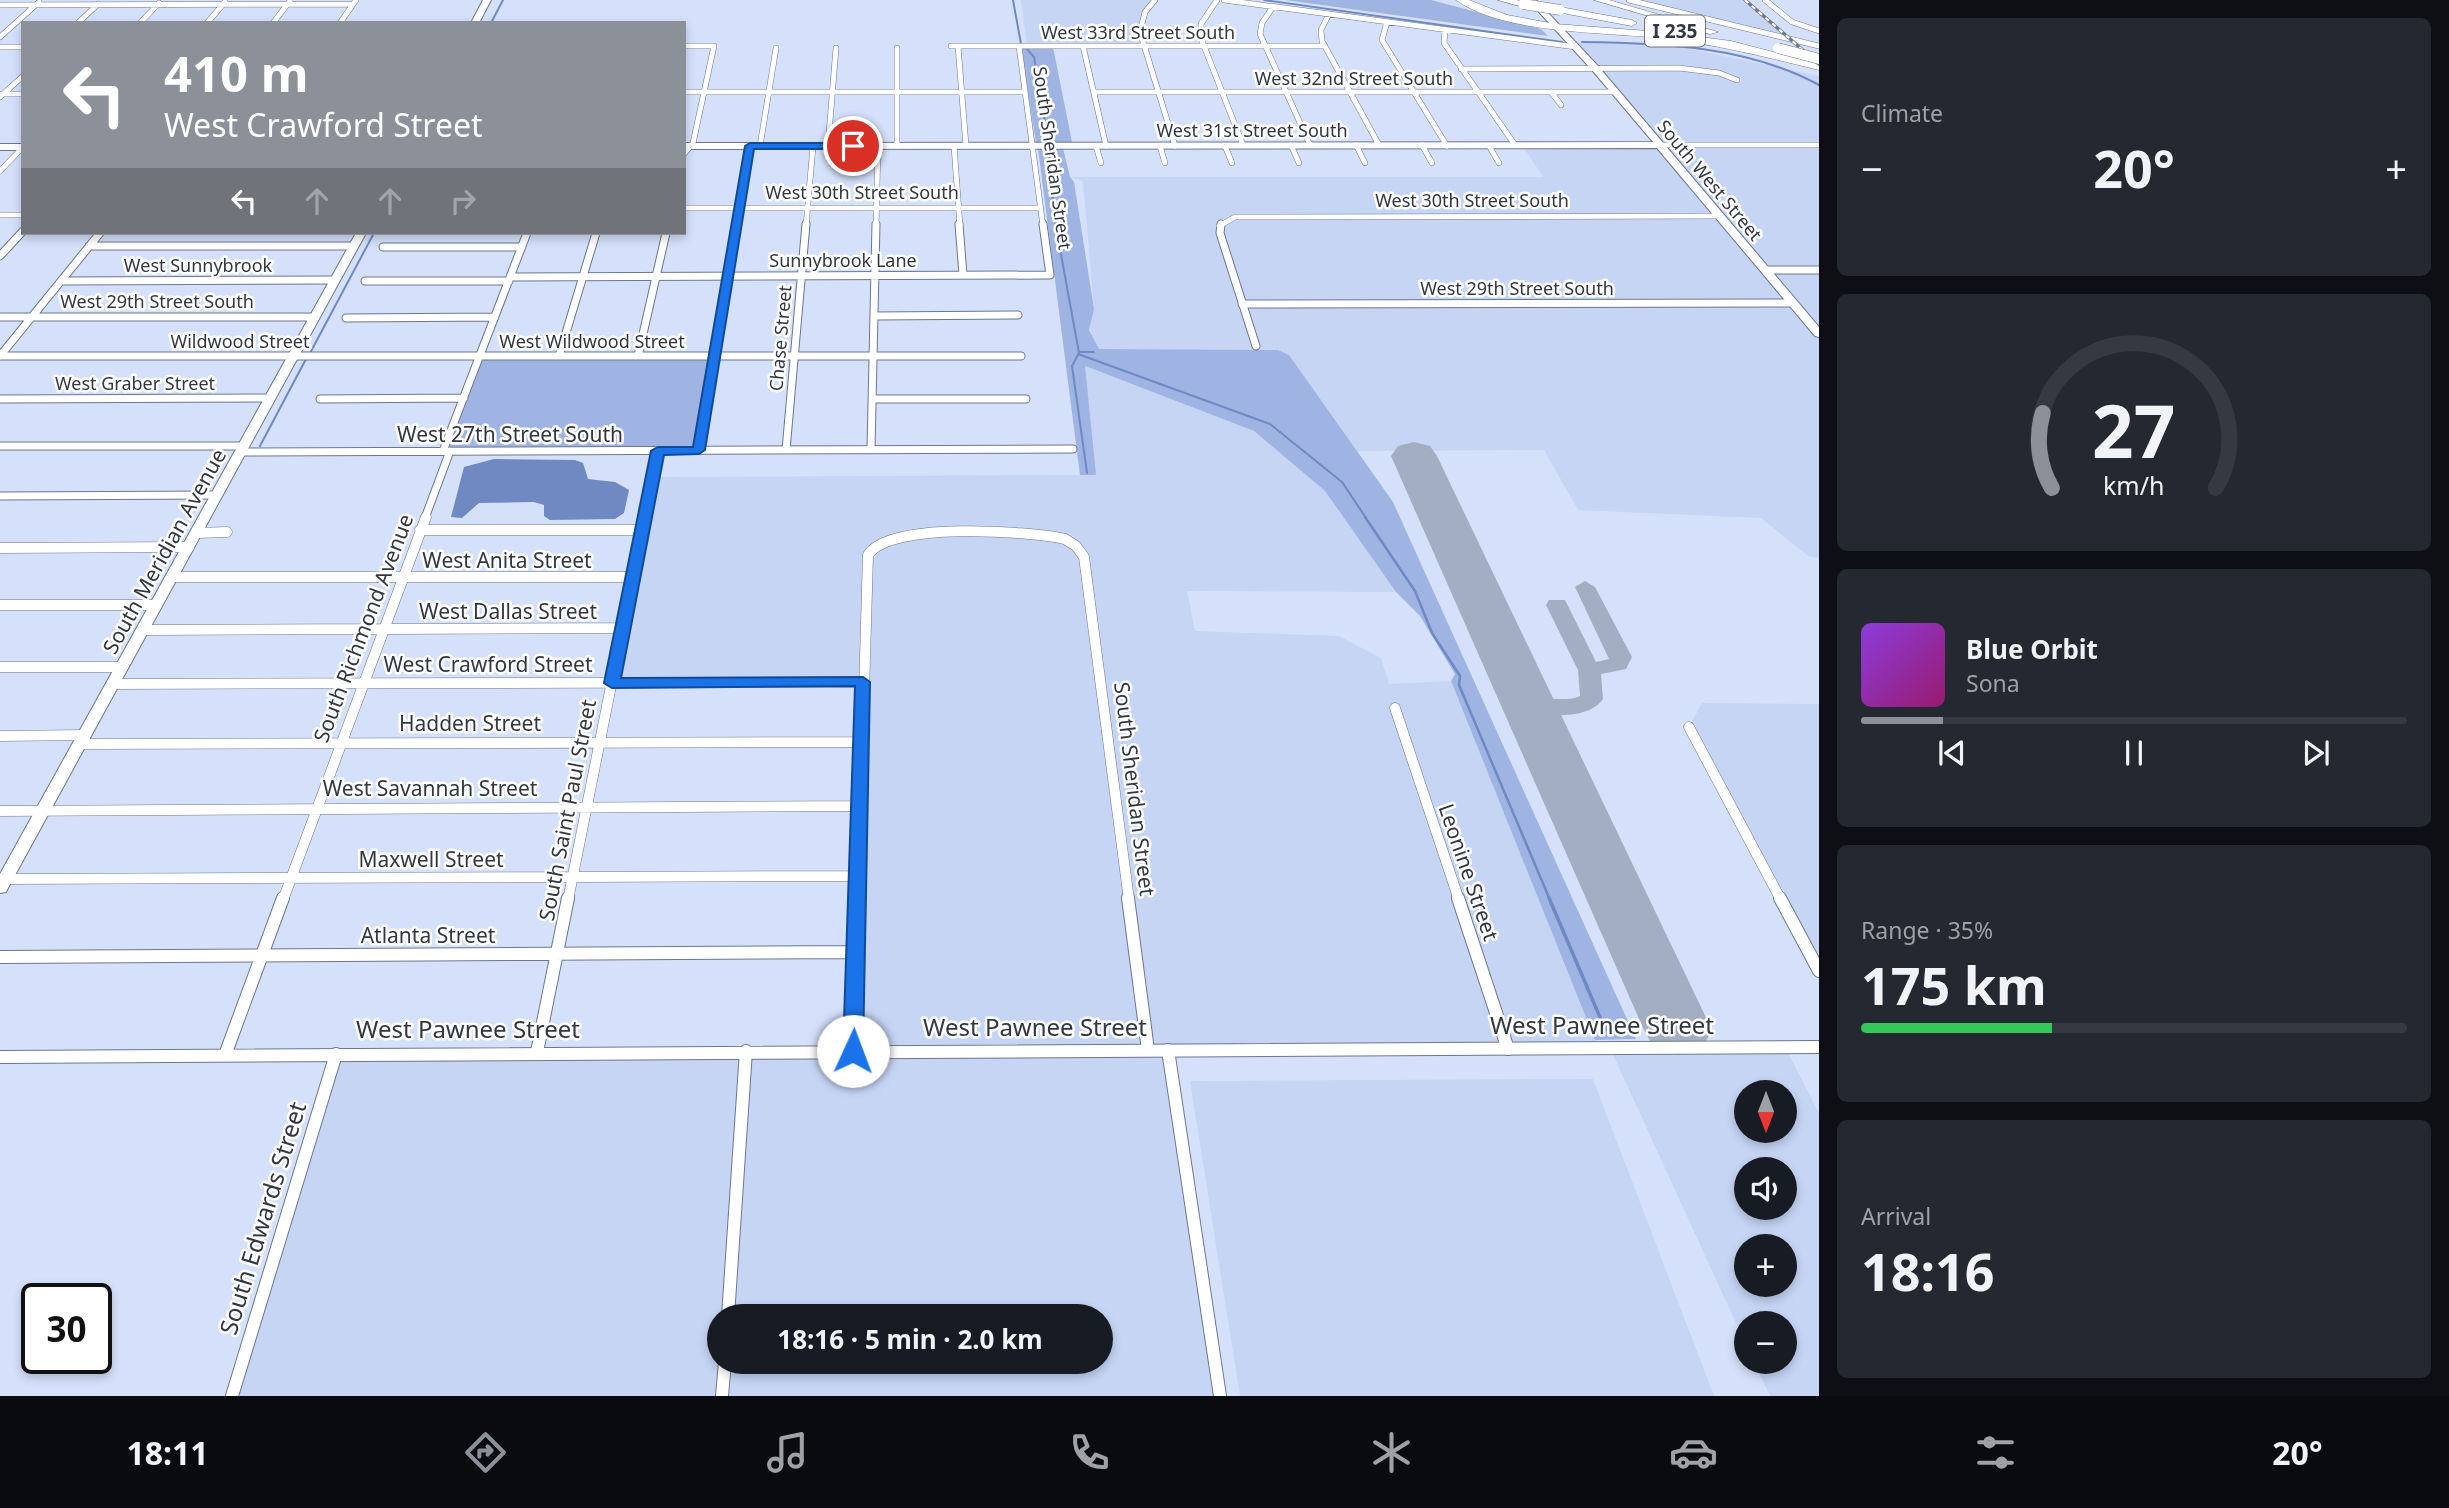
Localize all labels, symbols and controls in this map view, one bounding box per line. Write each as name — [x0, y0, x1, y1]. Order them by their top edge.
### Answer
road number: I 235 — [1645, 16, 1705, 46]
street label: West 33rd Street South — [1041, 20, 1235, 44]
text: 410 m — [164, 40, 309, 106]
icon: left — [49, 49, 140, 140]
street label: South Sheridan Street — [1028, 65, 1078, 252]
street label: West 32nd Street South — [1255, 66, 1453, 90]
text: Climate — [1861, 97, 1943, 129]
text: West Crawford Street — [164, 103, 483, 146]
street label: South West Street — [1652, 115, 1768, 246]
pin — [823, 116, 883, 176]
street label: West 31st Street South — [1156, 118, 1348, 142]
icon: arrive — [834, 127, 872, 165]
text: 20° — [2093, 132, 2175, 203]
text: − — [1861, 142, 1883, 194]
text: + — [2385, 142, 2407, 194]
street label: West 30th Street South — [765, 180, 959, 204]
icon: left — [225, 182, 263, 220]
icon: ahead — [298, 182, 336, 220]
icon: ahead — [371, 182, 409, 220]
icon: right — [444, 182, 482, 220]
street label: West 30th Street South — [1375, 188, 1569, 212]
street label: Sunnybrook Lane — [769, 248, 917, 272]
street label: West Sunnybrook — [124, 253, 273, 277]
street label: West 29th Street South — [1420, 276, 1614, 300]
street label: Chase Street — [763, 284, 797, 392]
street label: West 29th Street South — [60, 289, 254, 313]
street label: Wildwood Street — [170, 329, 310, 353]
street label: West Wildwood Street — [499, 329, 685, 353]
street label: West Graber Street — [55, 371, 216, 395]
text: 27 — [2092, 381, 2176, 480]
street label: West 27th Street South — [397, 420, 623, 448]
street label: South Meridian Avenue — [96, 443, 232, 659]
text: km/h — [2103, 468, 2165, 502]
street label: South Richmond Avenue — [307, 510, 419, 746]
street label: West Anita Street — [422, 546, 592, 574]
street label: West Dallas Street — [419, 597, 597, 625]
text: Blue Orbit — [1966, 631, 2098, 667]
street label: West Crawford Street — [383, 650, 593, 678]
text: Sona — [1966, 667, 2020, 699]
street label: South Sheridan Street — [1108, 680, 1162, 898]
street label: South Saint Paul Street — [532, 697, 602, 923]
street label: Hadden Street — [399, 709, 541, 737]
icon: previous — [1933, 734, 1971, 772]
icon: pause — [2115, 734, 2153, 772]
icon: next — [2297, 734, 2335, 772]
street label: West Savannah Street — [323, 774, 538, 802]
street label: Leonine Street — [1433, 800, 1506, 944]
street label: Maxwell Street — [358, 845, 504, 873]
text: Range · 35% — [1861, 914, 1993, 946]
street label: Atlanta Street — [361, 921, 496, 949]
text: 175 km — [1861, 949, 2047, 1020]
street label: West Pawnee Street — [1490, 1008, 1714, 1041]
street label: West Pawnee Street — [923, 1010, 1147, 1043]
street label: West Pawnee Street — [356, 1012, 580, 1045]
position arrow — [816, 1014, 890, 1088]
north arrow — [1734, 1080, 1797, 1143]
map controls — [1734, 1080, 1797, 1374]
street label: South Edwards Street — [211, 1097, 313, 1338]
button: sound — [1734, 1157, 1797, 1220]
text: Arrival — [1861, 1200, 1931, 1232]
button: + — [1734, 1234, 1797, 1297]
text: 18:16 — [1861, 1235, 1995, 1306]
speed limit sign: 30 — [21, 1283, 112, 1374]
button: − — [1734, 1311, 1797, 1374]
text: 18:16 · 5 min · 2.0 km — [777, 1321, 1043, 1357]
icon: directions — [461, 1428, 510, 1477]
icon: music — [763, 1428, 812, 1477]
icon: phone — [1065, 1428, 1114, 1477]
icon: climate — [1367, 1428, 1416, 1477]
icon: car — [1669, 1428, 1718, 1477]
icon: filters — [1971, 1428, 2020, 1477]
text: 18:11 — [126, 1431, 209, 1474]
text: 20° — [2272, 1431, 2323, 1474]

